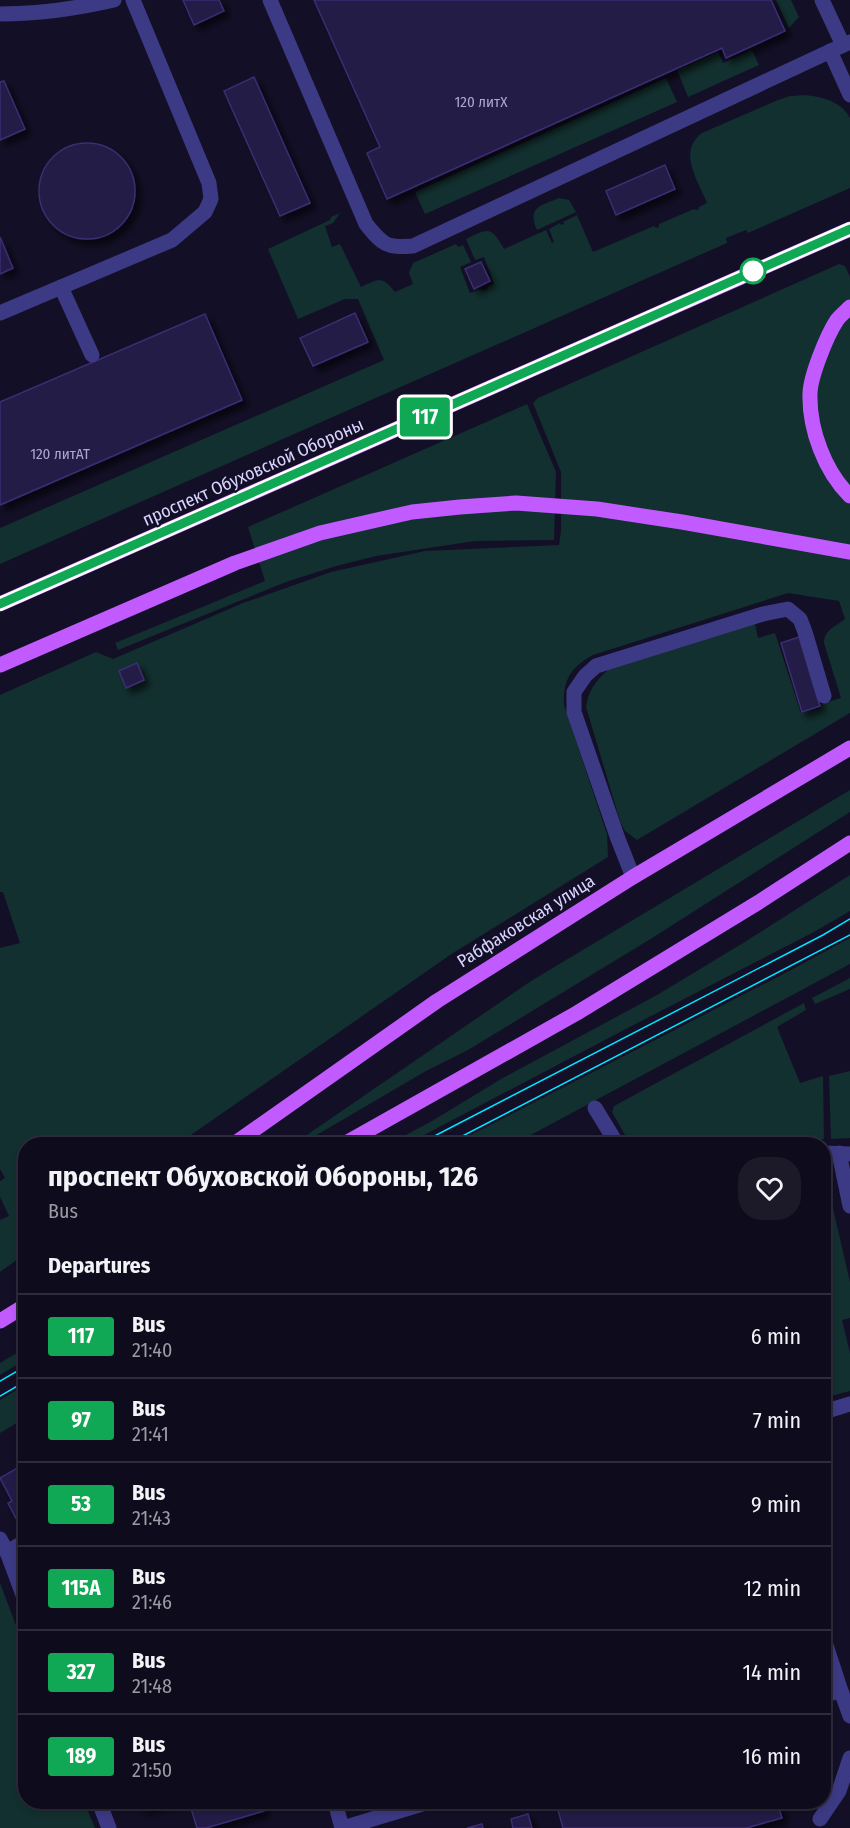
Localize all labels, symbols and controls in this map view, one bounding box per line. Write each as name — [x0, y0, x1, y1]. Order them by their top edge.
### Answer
house number: 120 литХ — [455, 93, 508, 111]
unlabelled marker — [740, 258, 766, 284]
line badge: 117 — [390, 398, 460, 436]
text: 117 — [412, 404, 438, 430]
street label: проспект Обуховской Обороны — [139, 413, 367, 531]
house number: 120 литАТ — [30, 445, 90, 463]
street label: Рабфаковская улица — [453, 870, 599, 972]
button: heart — [738, 1157, 801, 1220]
text: проспект Обуховской Обороны, 126 — [48, 1160, 478, 1193]
text: Bus — [48, 1199, 78, 1223]
text: Departures — [48, 1252, 150, 1279]
text: Bus — [132, 1311, 165, 1338]
text: 117 — [68, 1323, 94, 1349]
text: 6 min — [751, 1323, 801, 1350]
text: 21:40 — [132, 1338, 172, 1362]
text: Bus — [132, 1395, 165, 1422]
text: 97 — [71, 1407, 91, 1433]
text: 7 min — [753, 1407, 801, 1434]
text: 21:41 — [132, 1422, 169, 1446]
text: Bus — [132, 1479, 165, 1506]
text: 53 — [71, 1491, 91, 1517]
text: 9 min — [751, 1491, 801, 1518]
text: 21:43 — [132, 1506, 171, 1530]
text: Bus — [132, 1563, 165, 1590]
text: 115А — [61, 1575, 101, 1601]
text: 12 min — [743, 1575, 801, 1602]
text: 21:46 — [132, 1590, 172, 1614]
text: Bus — [132, 1647, 165, 1674]
text: 327 — [67, 1659, 95, 1685]
text: 14 min — [743, 1659, 801, 1686]
text: 21:48 — [132, 1674, 172, 1698]
text: Bus — [132, 1731, 165, 1758]
text: 189 — [66, 1743, 96, 1769]
text: 16 min — [742, 1743, 801, 1770]
text: 21:50 — [132, 1758, 172, 1782]

